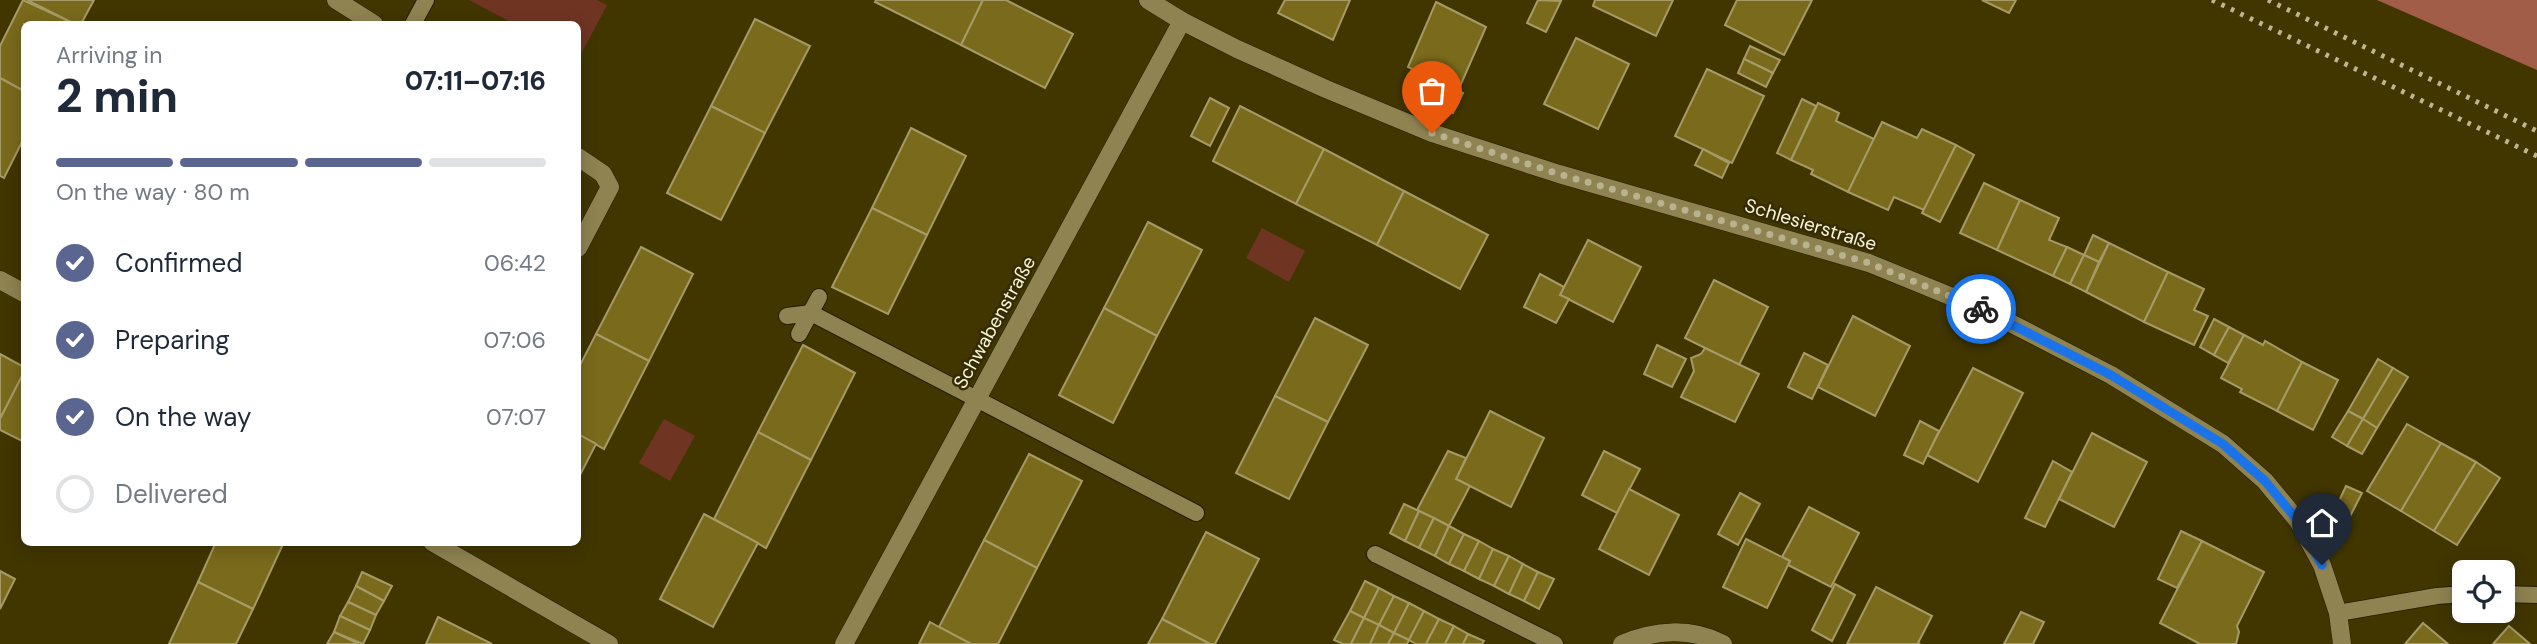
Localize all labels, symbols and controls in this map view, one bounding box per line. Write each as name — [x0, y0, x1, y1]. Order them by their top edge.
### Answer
text: Arriving in — [56, 40, 162, 70]
pin — [1402, 61, 1462, 133]
text: 07:11–07:16 — [405, 64, 546, 98]
text: 2 min — [56, 66, 178, 126]
icon: bag — [1413, 72, 1451, 110]
text: On the way · 80 m — [56, 177, 250, 207]
street label: Schlesierstraße — [1742, 193, 1880, 256]
icon: check — [56, 244, 94, 282]
text: Confirmed — [115, 246, 242, 280]
text: 06:42 — [484, 248, 546, 278]
street label: Schwabenstraße — [948, 251, 1041, 393]
courier — [1946, 274, 2016, 344]
icon: bike — [1962, 290, 2000, 328]
icon: check — [56, 321, 94, 359]
text: Preparing — [115, 323, 230, 357]
text: 07:06 — [483, 325, 546, 355]
icon: check — [56, 398, 94, 436]
text: On the way — [115, 400, 251, 434]
text: 07:07 — [486, 402, 546, 432]
text: Delivered — [115, 477, 228, 511]
pin — [2292, 493, 2352, 565]
icon: home — [2303, 504, 2341, 542]
map controls — [2452, 560, 2515, 623]
button: locate — [2452, 560, 2515, 623]

